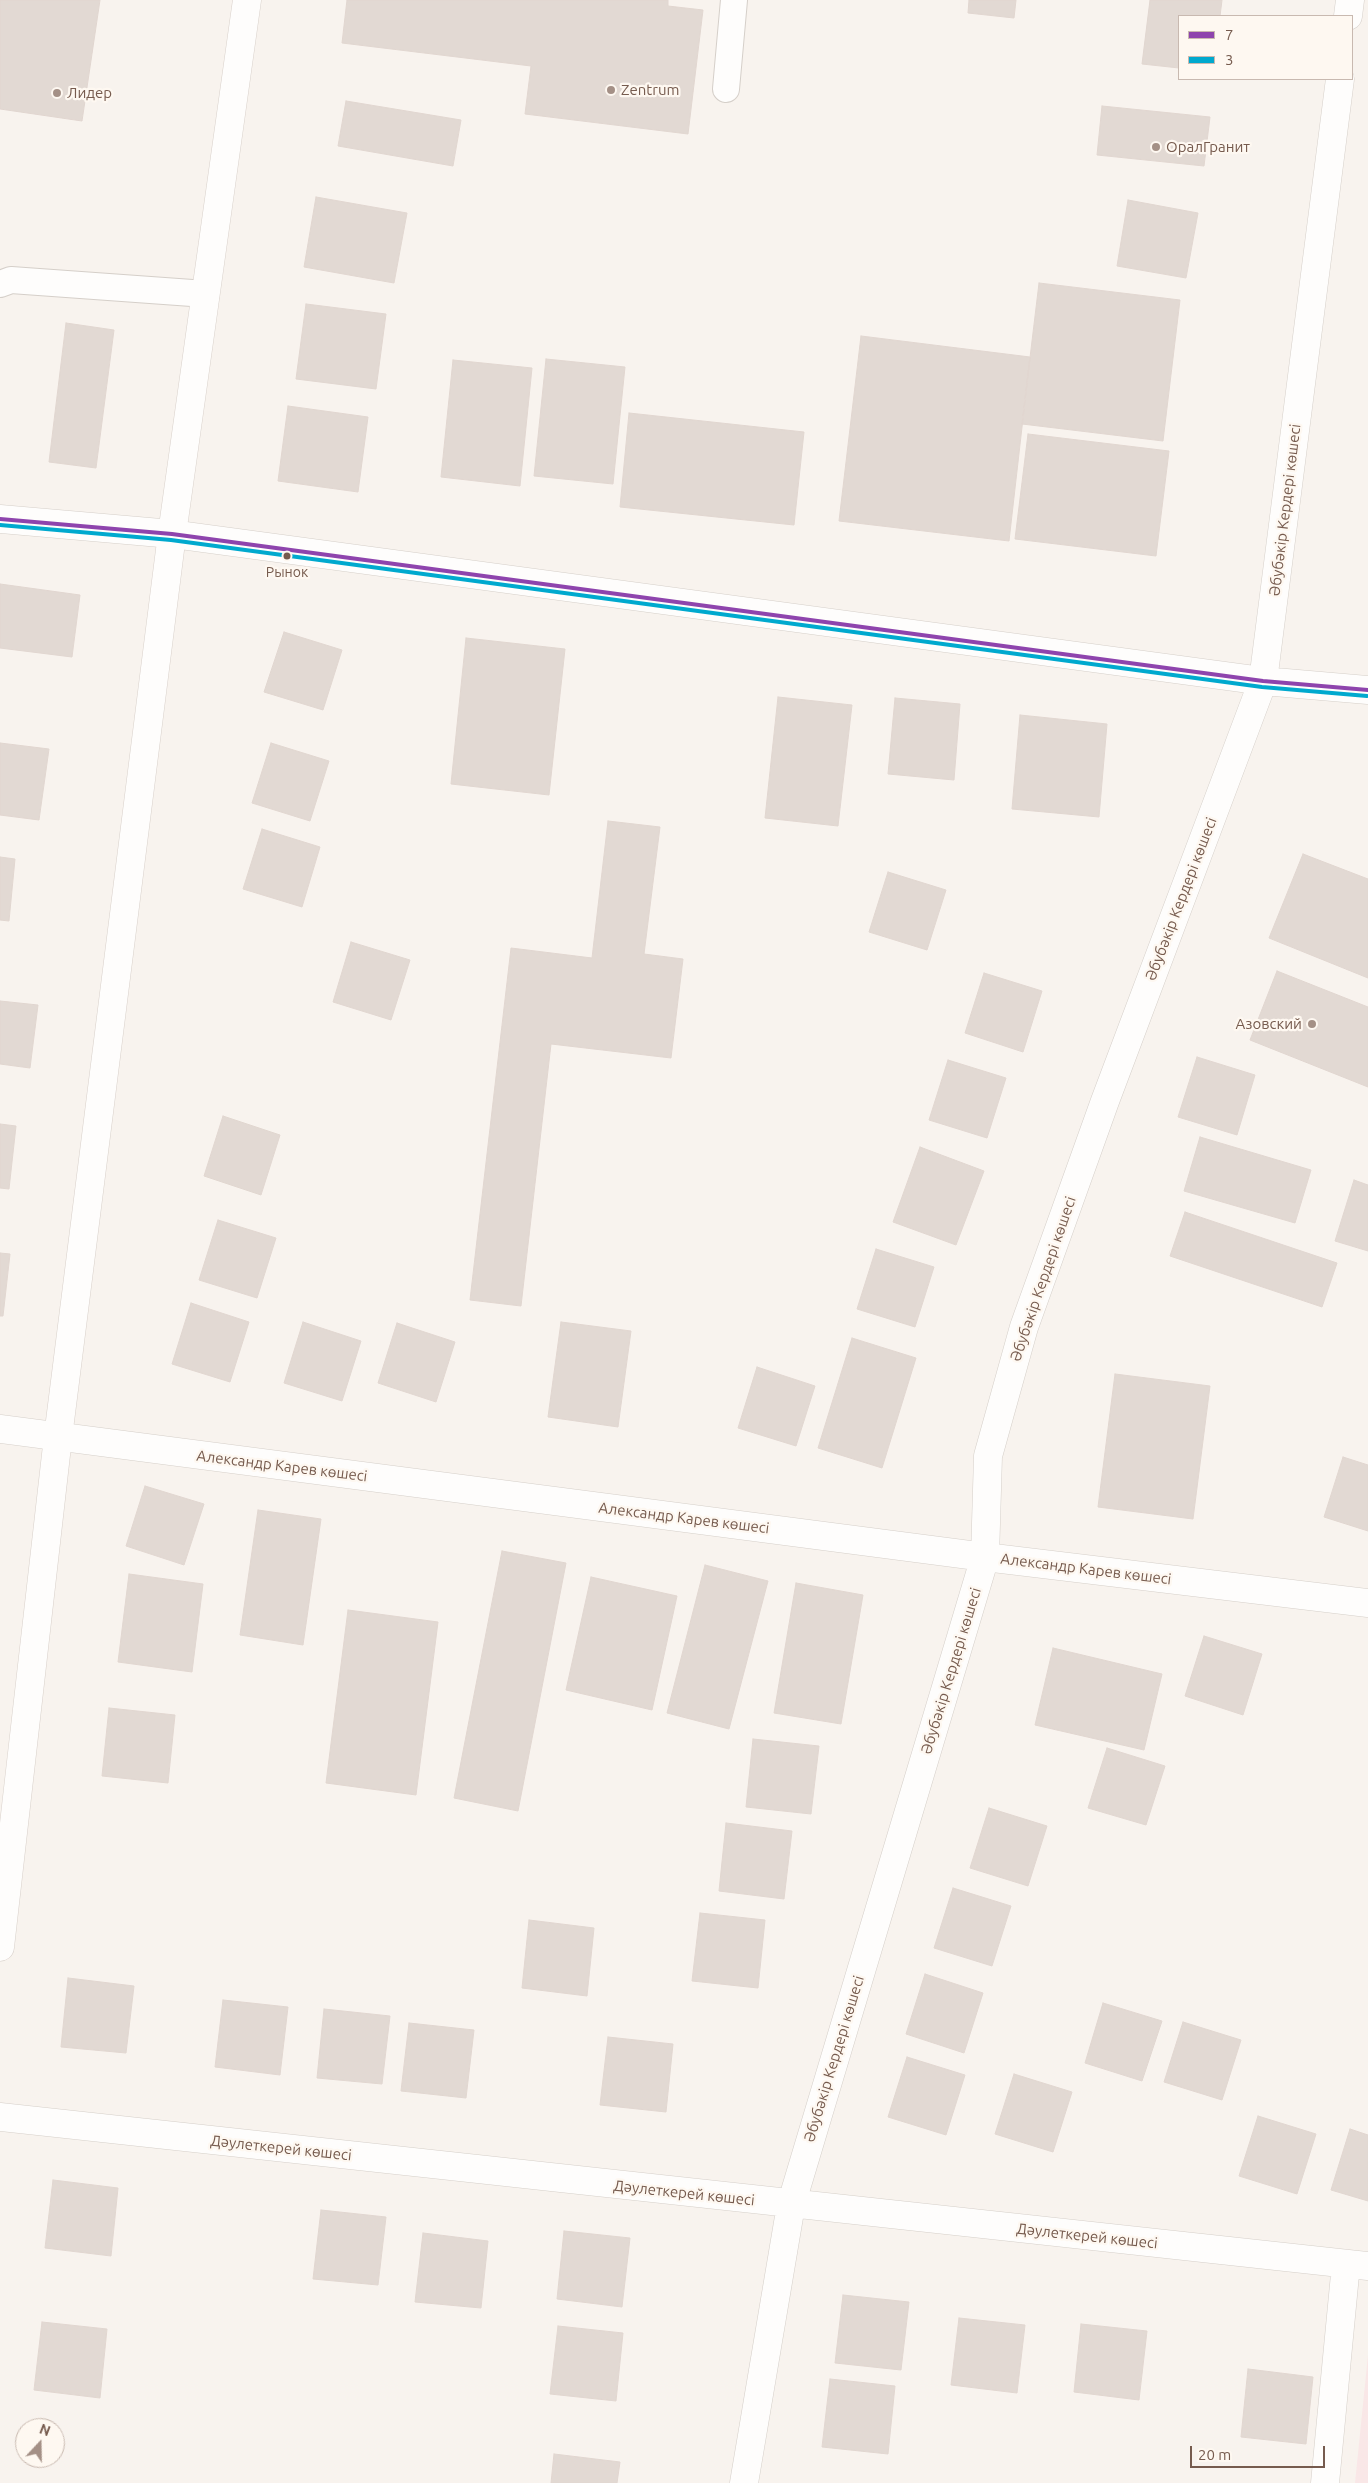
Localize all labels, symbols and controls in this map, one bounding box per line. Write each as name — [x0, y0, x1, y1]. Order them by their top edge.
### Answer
legend — [1178, 15, 1353, 80]
text: 7 — [1225, 26, 1233, 43]
text: 3 — [1225, 51, 1233, 68]
place label: Zentrum — [621, 81, 679, 99]
place label: Лидер — [67, 84, 112, 102]
marker: Zentrum — [605, 84, 617, 96]
marker: Лидер — [51, 87, 63, 99]
place label: ОралГранит — [1166, 138, 1250, 156]
marker: ОралГранит — [1150, 141, 1162, 153]
street label: Әбубәкір Кердері көшесі — [1266, 423, 1304, 597]
marker: Рынок — [282, 551, 292, 561]
place label: Рынок — [266, 564, 308, 580]
street label: Әбубәкір Кердері көшесі — [1142, 815, 1220, 983]
place label: Азовский — [1236, 1015, 1302, 1033]
marker: Азовский — [1306, 1018, 1318, 1030]
street label: Әбубәкір Кердері көшесі — [1006, 1194, 1080, 1364]
street label: Александр Карев көшесі — [196, 1447, 368, 1485]
street label: Александр Карев көшесі — [598, 1499, 770, 1537]
street label: Александр Карев көшесі — [1000, 1550, 1172, 1588]
street label: Әбубәкір Кердері көшесі — [917, 1585, 985, 1757]
street label: Әбубәкір Кердері көшесі — [800, 1973, 868, 2145]
street label: Дәулеткерей көшесі — [210, 2132, 352, 2164]
street label: Дәулеткерей көшесі — [613, 2177, 755, 2209]
street label: Дәулеткерей көшесі — [1016, 2220, 1158, 2252]
north arrow — [15, 2418, 65, 2468]
text: N — [37, 2421, 53, 2439]
scale bar — [1193, 2436, 1328, 2468]
text: 20 m — [1198, 2446, 1231, 2463]

